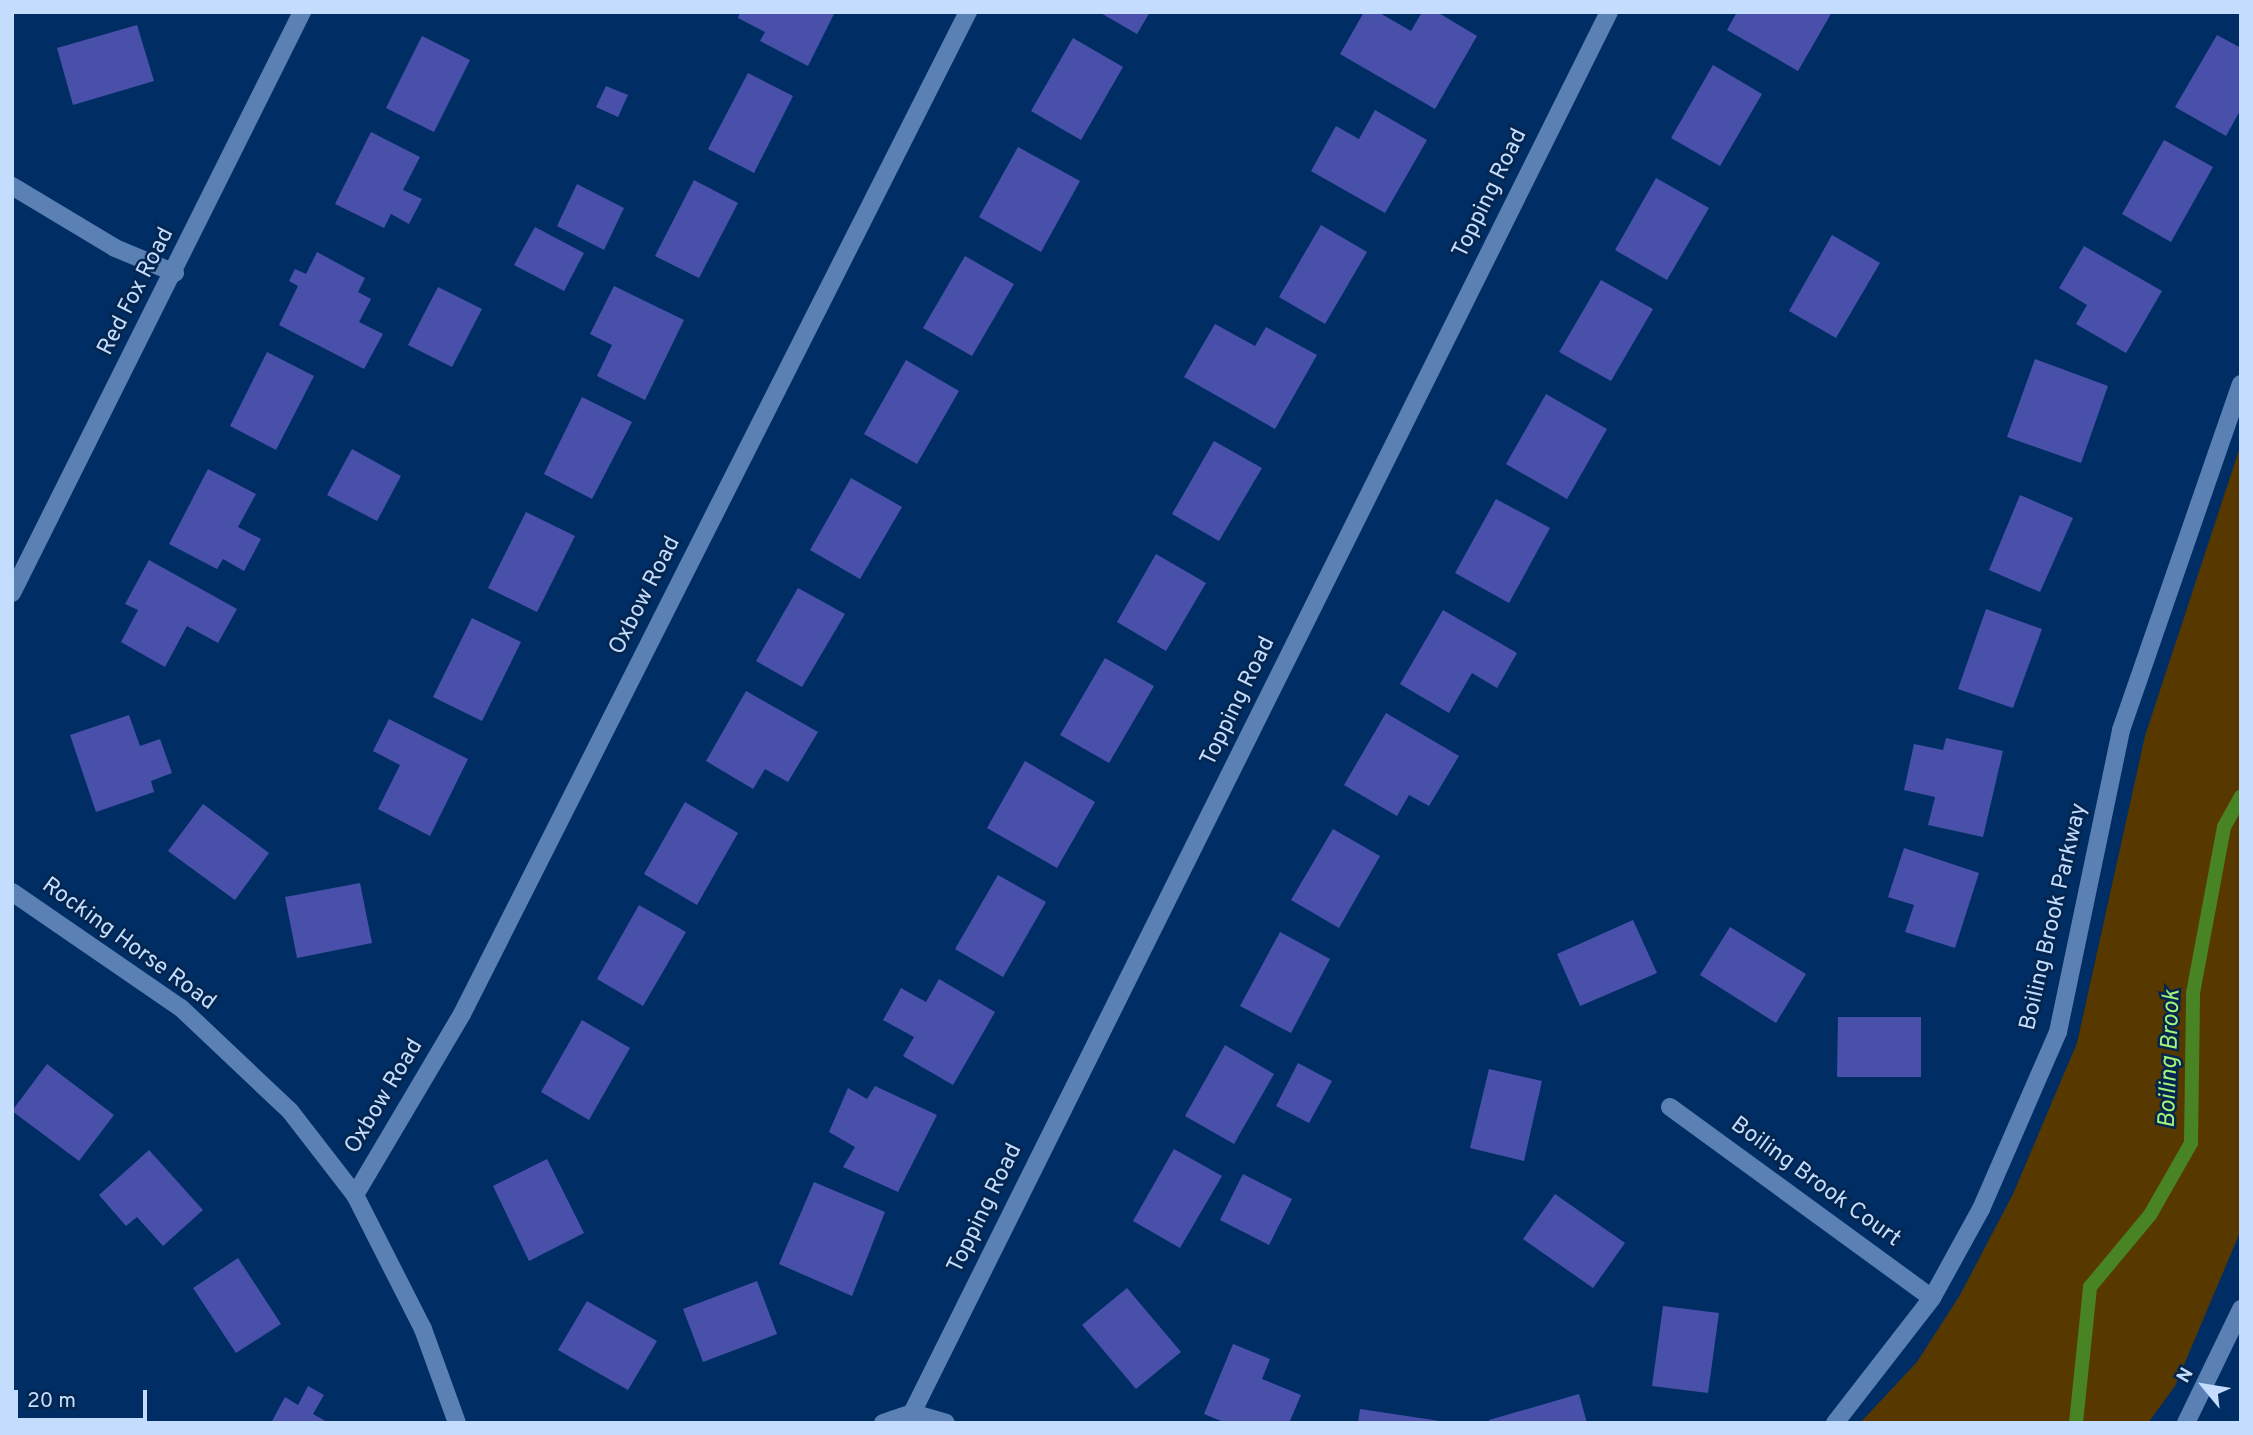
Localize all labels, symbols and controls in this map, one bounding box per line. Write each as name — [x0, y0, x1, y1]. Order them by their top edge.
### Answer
street label: Topping Road — [1448, 125, 1534, 263]
street label: Red Fox Road — [93, 223, 181, 361]
street label: Oxbow Road — [604, 532, 688, 660]
street label: Topping Road — [1196, 633, 1282, 771]
street label: Boiling Brook Parkway — [2015, 801, 2095, 1033]
street label: Rocking Horse Road — [36, 873, 220, 1017]
water label: Boiling Brook — [2154, 989, 2188, 1129]
street label: Oxbow Road — [340, 1035, 430, 1159]
street label: Boiling Brook Court — [1725, 1112, 1905, 1254]
street label: Topping Road — [943, 1140, 1029, 1278]
north arrow — [2169, 1351, 2239, 1421]
text: N — [2172, 1364, 2200, 1387]
scale bar — [18, 1376, 150, 1420]
text: 20 m — [27, 1388, 76, 1415]

